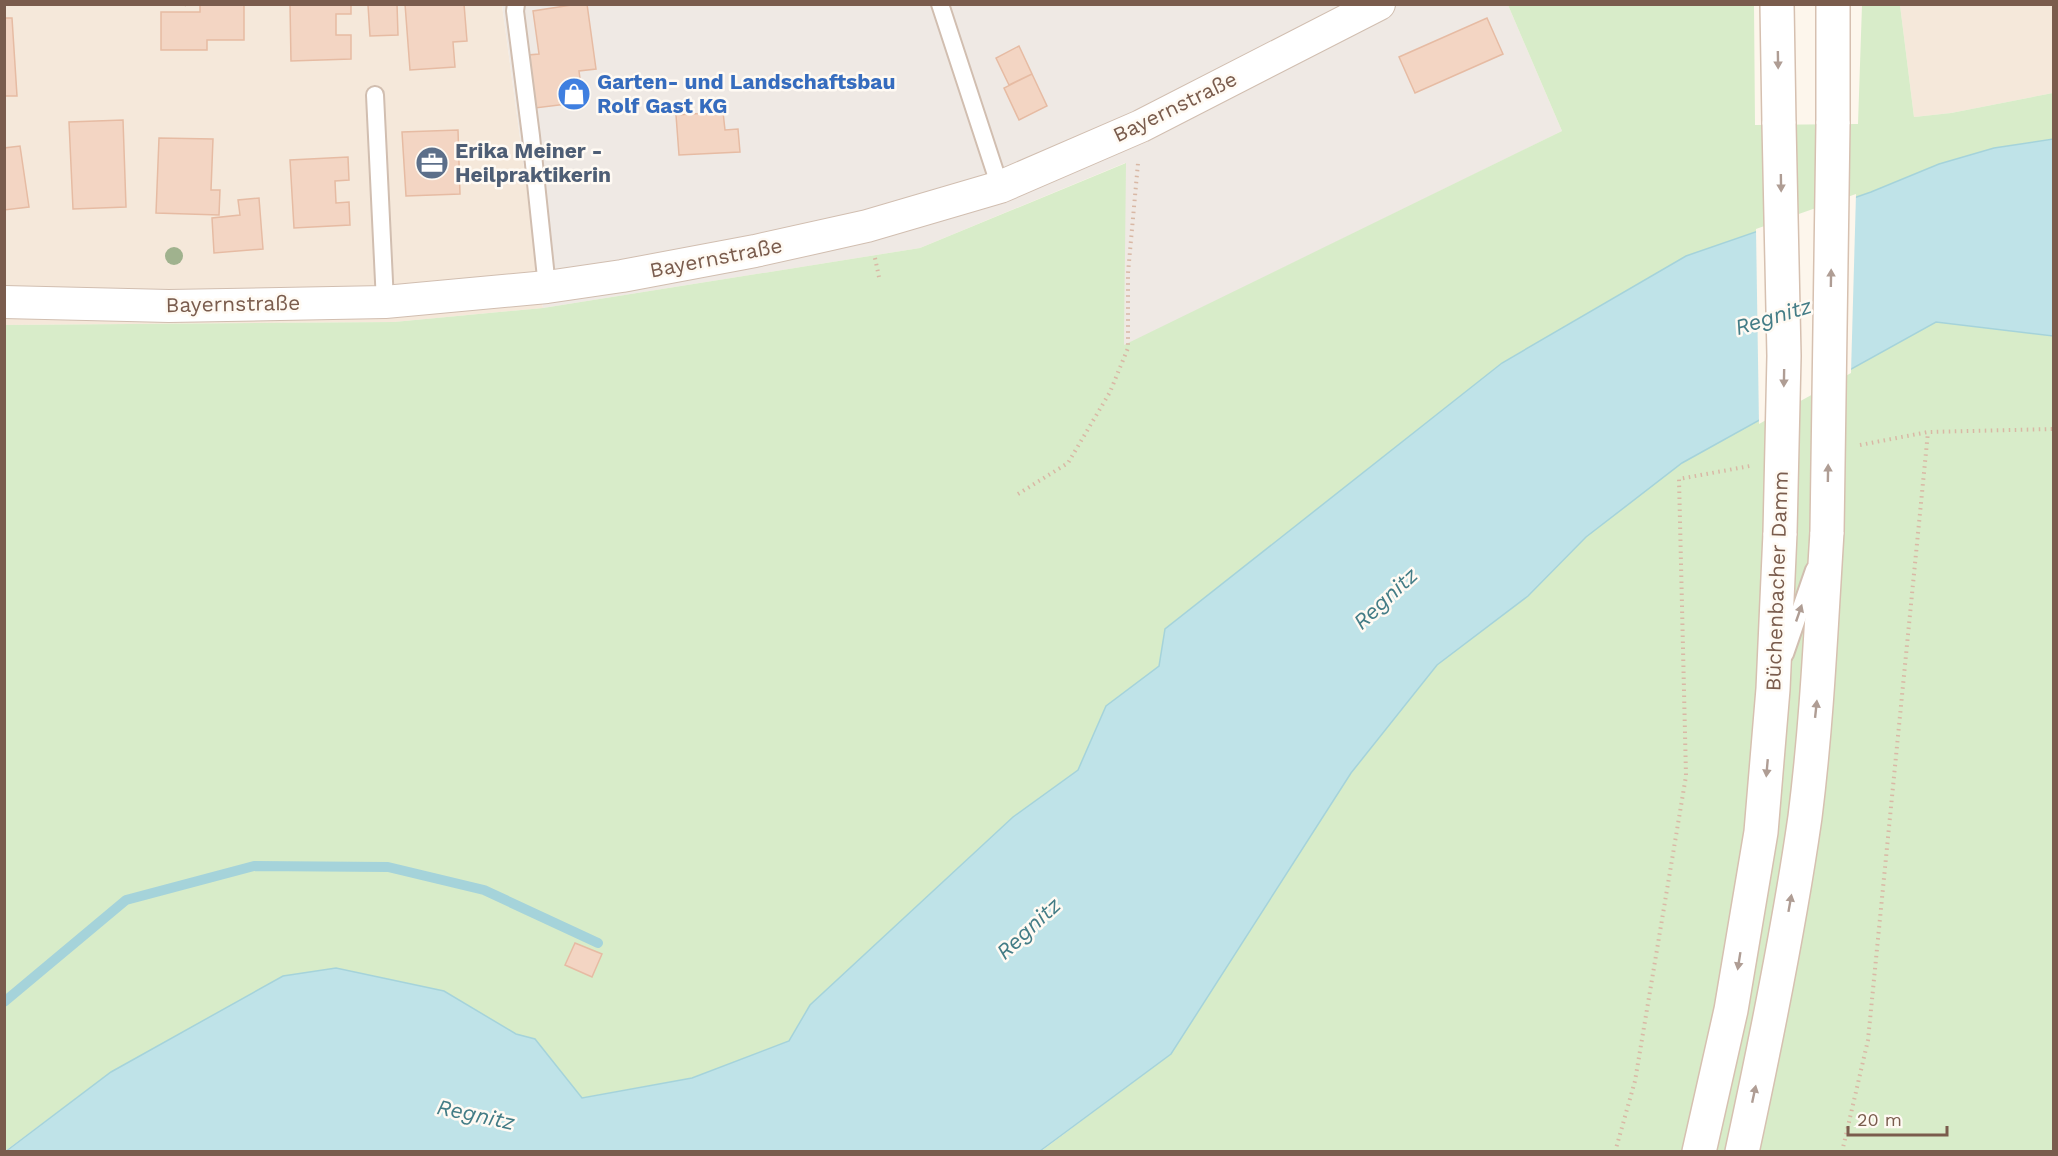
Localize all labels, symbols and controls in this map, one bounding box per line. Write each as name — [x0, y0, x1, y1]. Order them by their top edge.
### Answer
one-way arrow — [1773, 51, 1783, 70]
street label: Bayernstraße — [1109, 66, 1241, 147]
place label: Garten- und Landschaftsbau Rolf Gast KG — [597, 69, 896, 118]
shop icon: Garten- und Landschaftsbau Rolf Gast KG — [556, 76, 592, 112]
place label: Erika Meiner - Heilpraktikerin — [455, 138, 611, 187]
office icon: Erika Meiner - Heilpraktikerin — [414, 145, 450, 181]
one-way arrow — [1776, 173, 1785, 192]
street label: Bayernstraße — [647, 232, 784, 283]
one-way arrow — [1826, 269, 1836, 288]
street label: Bayernstraße — [165, 290, 301, 317]
water label: Regnitz — [1732, 293, 1815, 340]
one-way arrow — [1779, 368, 1789, 387]
one-way arrow — [1823, 464, 1832, 483]
street label: Büchenbacher Damm — [1760, 470, 1793, 692]
water label: Regnitz — [1348, 562, 1423, 634]
one-way arrow — [1795, 604, 1804, 622]
one-way arrow — [1811, 700, 1820, 719]
one-way arrow — [1762, 758, 1771, 777]
water label: Regnitz — [991, 892, 1066, 964]
one-way arrow — [1786, 893, 1795, 912]
one-way arrow — [1735, 951, 1744, 970]
one-way arrow — [1750, 1085, 1760, 1104]
water label: Regnitz — [435, 1094, 518, 1135]
scale bar — [1848, 1099, 1947, 1137]
text: 20 m — [1857, 1109, 1902, 1130]

